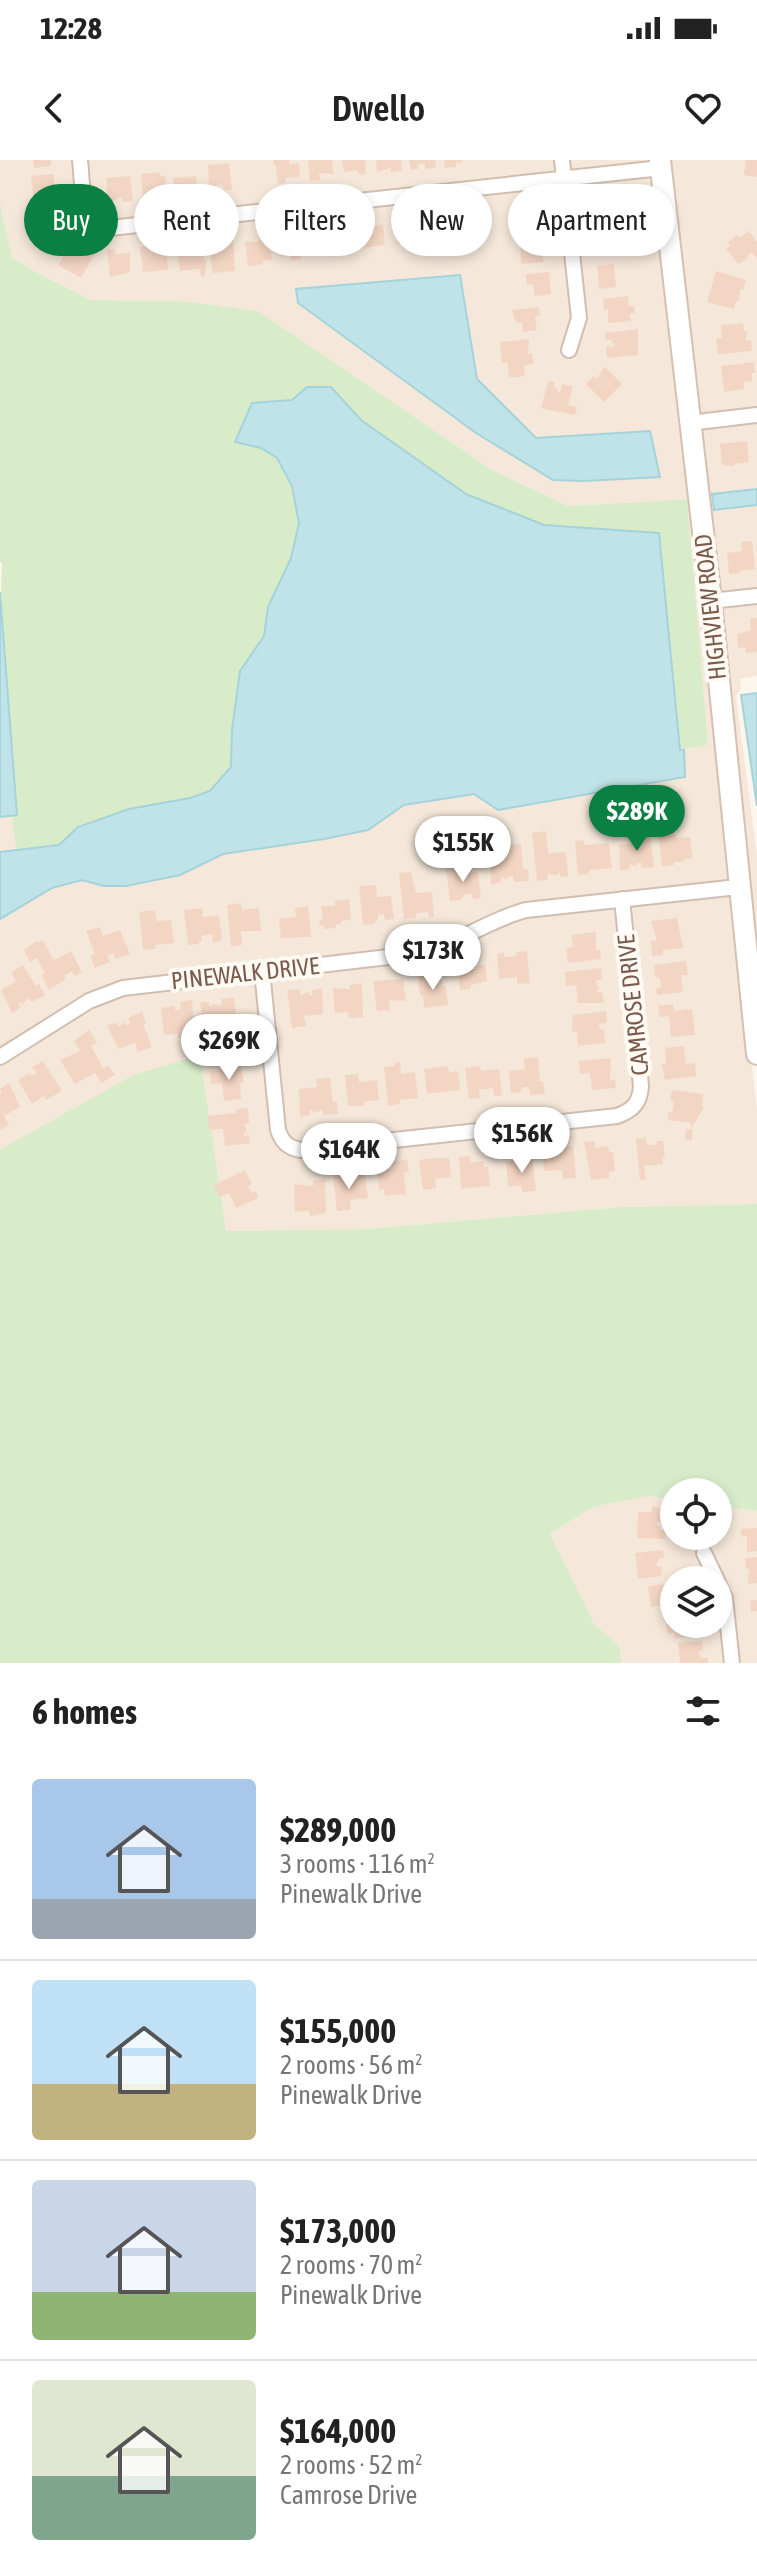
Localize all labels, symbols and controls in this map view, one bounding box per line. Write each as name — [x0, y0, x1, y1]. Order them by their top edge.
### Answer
text: 12:28 — [40, 11, 102, 45]
icon: back — [32, 86, 76, 130]
icon: heart — [681, 86, 725, 130]
text: Dwello — [332, 87, 425, 129]
chip: Buy — [24, 184, 118, 256]
chip: Rent — [134, 184, 239, 256]
chip: Filters — [255, 184, 375, 256]
chip: New — [391, 184, 492, 256]
chip: Apartment — [508, 184, 675, 256]
street label: HIGHVIEW ROAD — [689, 533, 731, 681]
pin: $289K — [581, 785, 693, 853]
text: $289K — [607, 796, 667, 826]
pin: $155K — [407, 816, 519, 884]
text: $155K — [433, 827, 493, 857]
pin: $173K — [377, 924, 489, 992]
street label: CAMROSE DRIVE — [612, 933, 654, 1077]
text: $173K — [403, 935, 463, 965]
street label: PINEWALK DRIVE — [170, 952, 320, 994]
pin: $269K — [173, 1014, 285, 1082]
text: $269K — [199, 1025, 259, 1055]
pin: $156K — [466, 1107, 578, 1175]
text: $156K — [492, 1118, 552, 1148]
pin: $164K — [293, 1123, 405, 1191]
text: $164K — [319, 1134, 379, 1164]
map controls — [660, 1478, 732, 1638]
button: locate — [660, 1478, 732, 1550]
button: layers — [660, 1566, 732, 1638]
icon: filters — [681, 1689, 725, 1733]
text: 6 homes — [32, 1692, 137, 1731]
text: $289,000 — [280, 1810, 396, 1849]
icon: home — [96, 1811, 192, 1907]
text: 3 rooms · 116 m² — [280, 1849, 435, 1879]
text: Pinewalk Drive — [280, 1879, 422, 1909]
text: $155,000 — [280, 2011, 396, 2050]
icon: home — [96, 2012, 192, 2108]
text: 2 rooms · 56 m² — [280, 2050, 422, 2080]
text: Pinewalk Drive — [280, 2080, 422, 2110]
text: $173,000 — [280, 2211, 396, 2250]
icon: home — [96, 2212, 192, 2308]
text: 2 rooms · 70 m² — [280, 2250, 422, 2280]
text: Pinewalk Drive — [280, 2280, 422, 2310]
text: $164,000 — [280, 2411, 396, 2450]
icon: home — [96, 2412, 192, 2508]
text: 2 rooms · 52 m² — [280, 2450, 422, 2480]
text: Camrose Drive — [280, 2480, 417, 2510]

